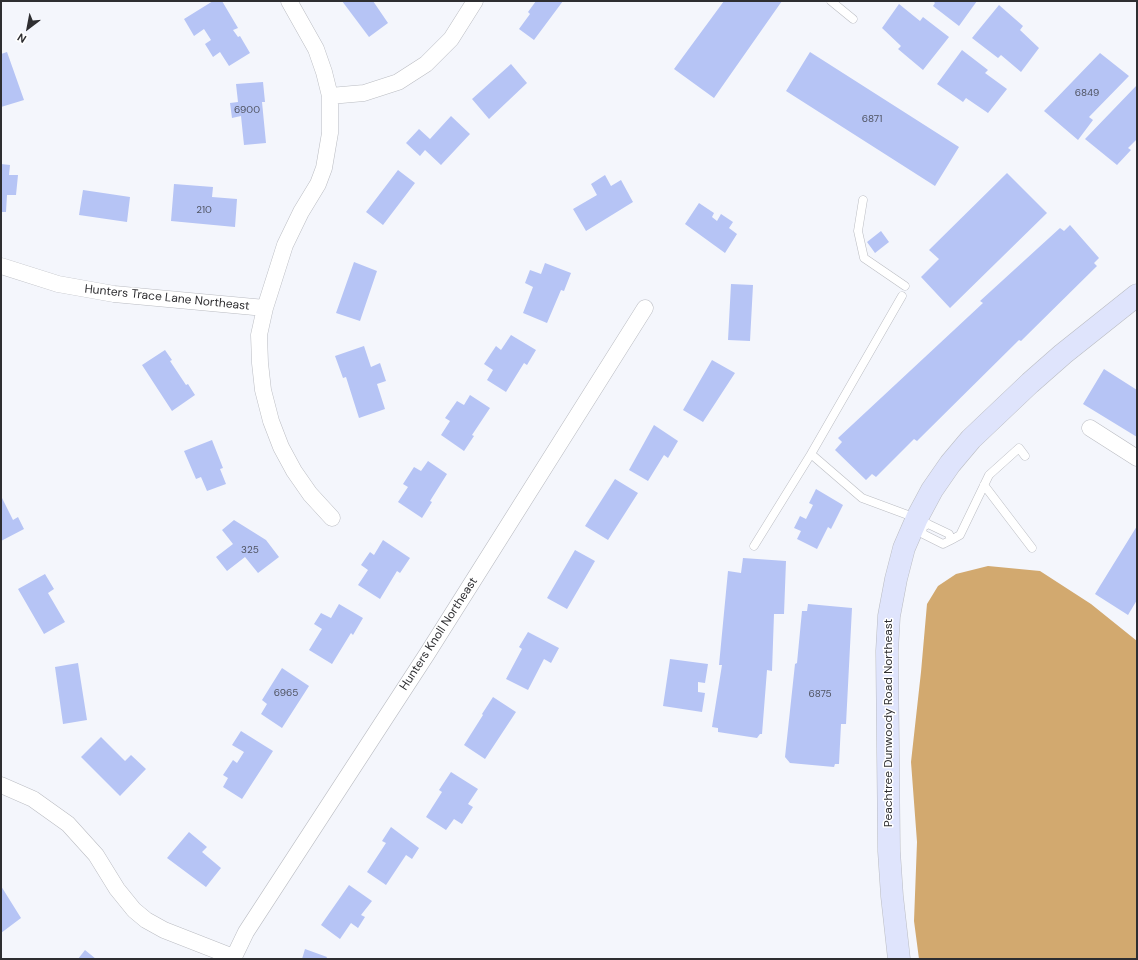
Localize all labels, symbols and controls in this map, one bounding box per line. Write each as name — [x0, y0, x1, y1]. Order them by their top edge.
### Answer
north arrow — [8, 8, 48, 48]
text: N — [15, 30, 29, 46]
house number: 6849 — [1075, 87, 1099, 99]
house number: 6900 — [234, 104, 260, 116]
house number: 6871 — [862, 113, 882, 125]
house number: 210 — [196, 204, 212, 216]
street label: Hunters Trace Lane Northeast — [84, 282, 250, 314]
house number: 325 — [241, 544, 259, 556]
street label: Hunters Knoll Northeast — [397, 575, 481, 693]
street label: Peachtree Dunwoody Road Northeast — [882, 619, 896, 827]
house number: 6965 — [274, 687, 298, 699]
house number: 6875 — [808, 688, 832, 700]

